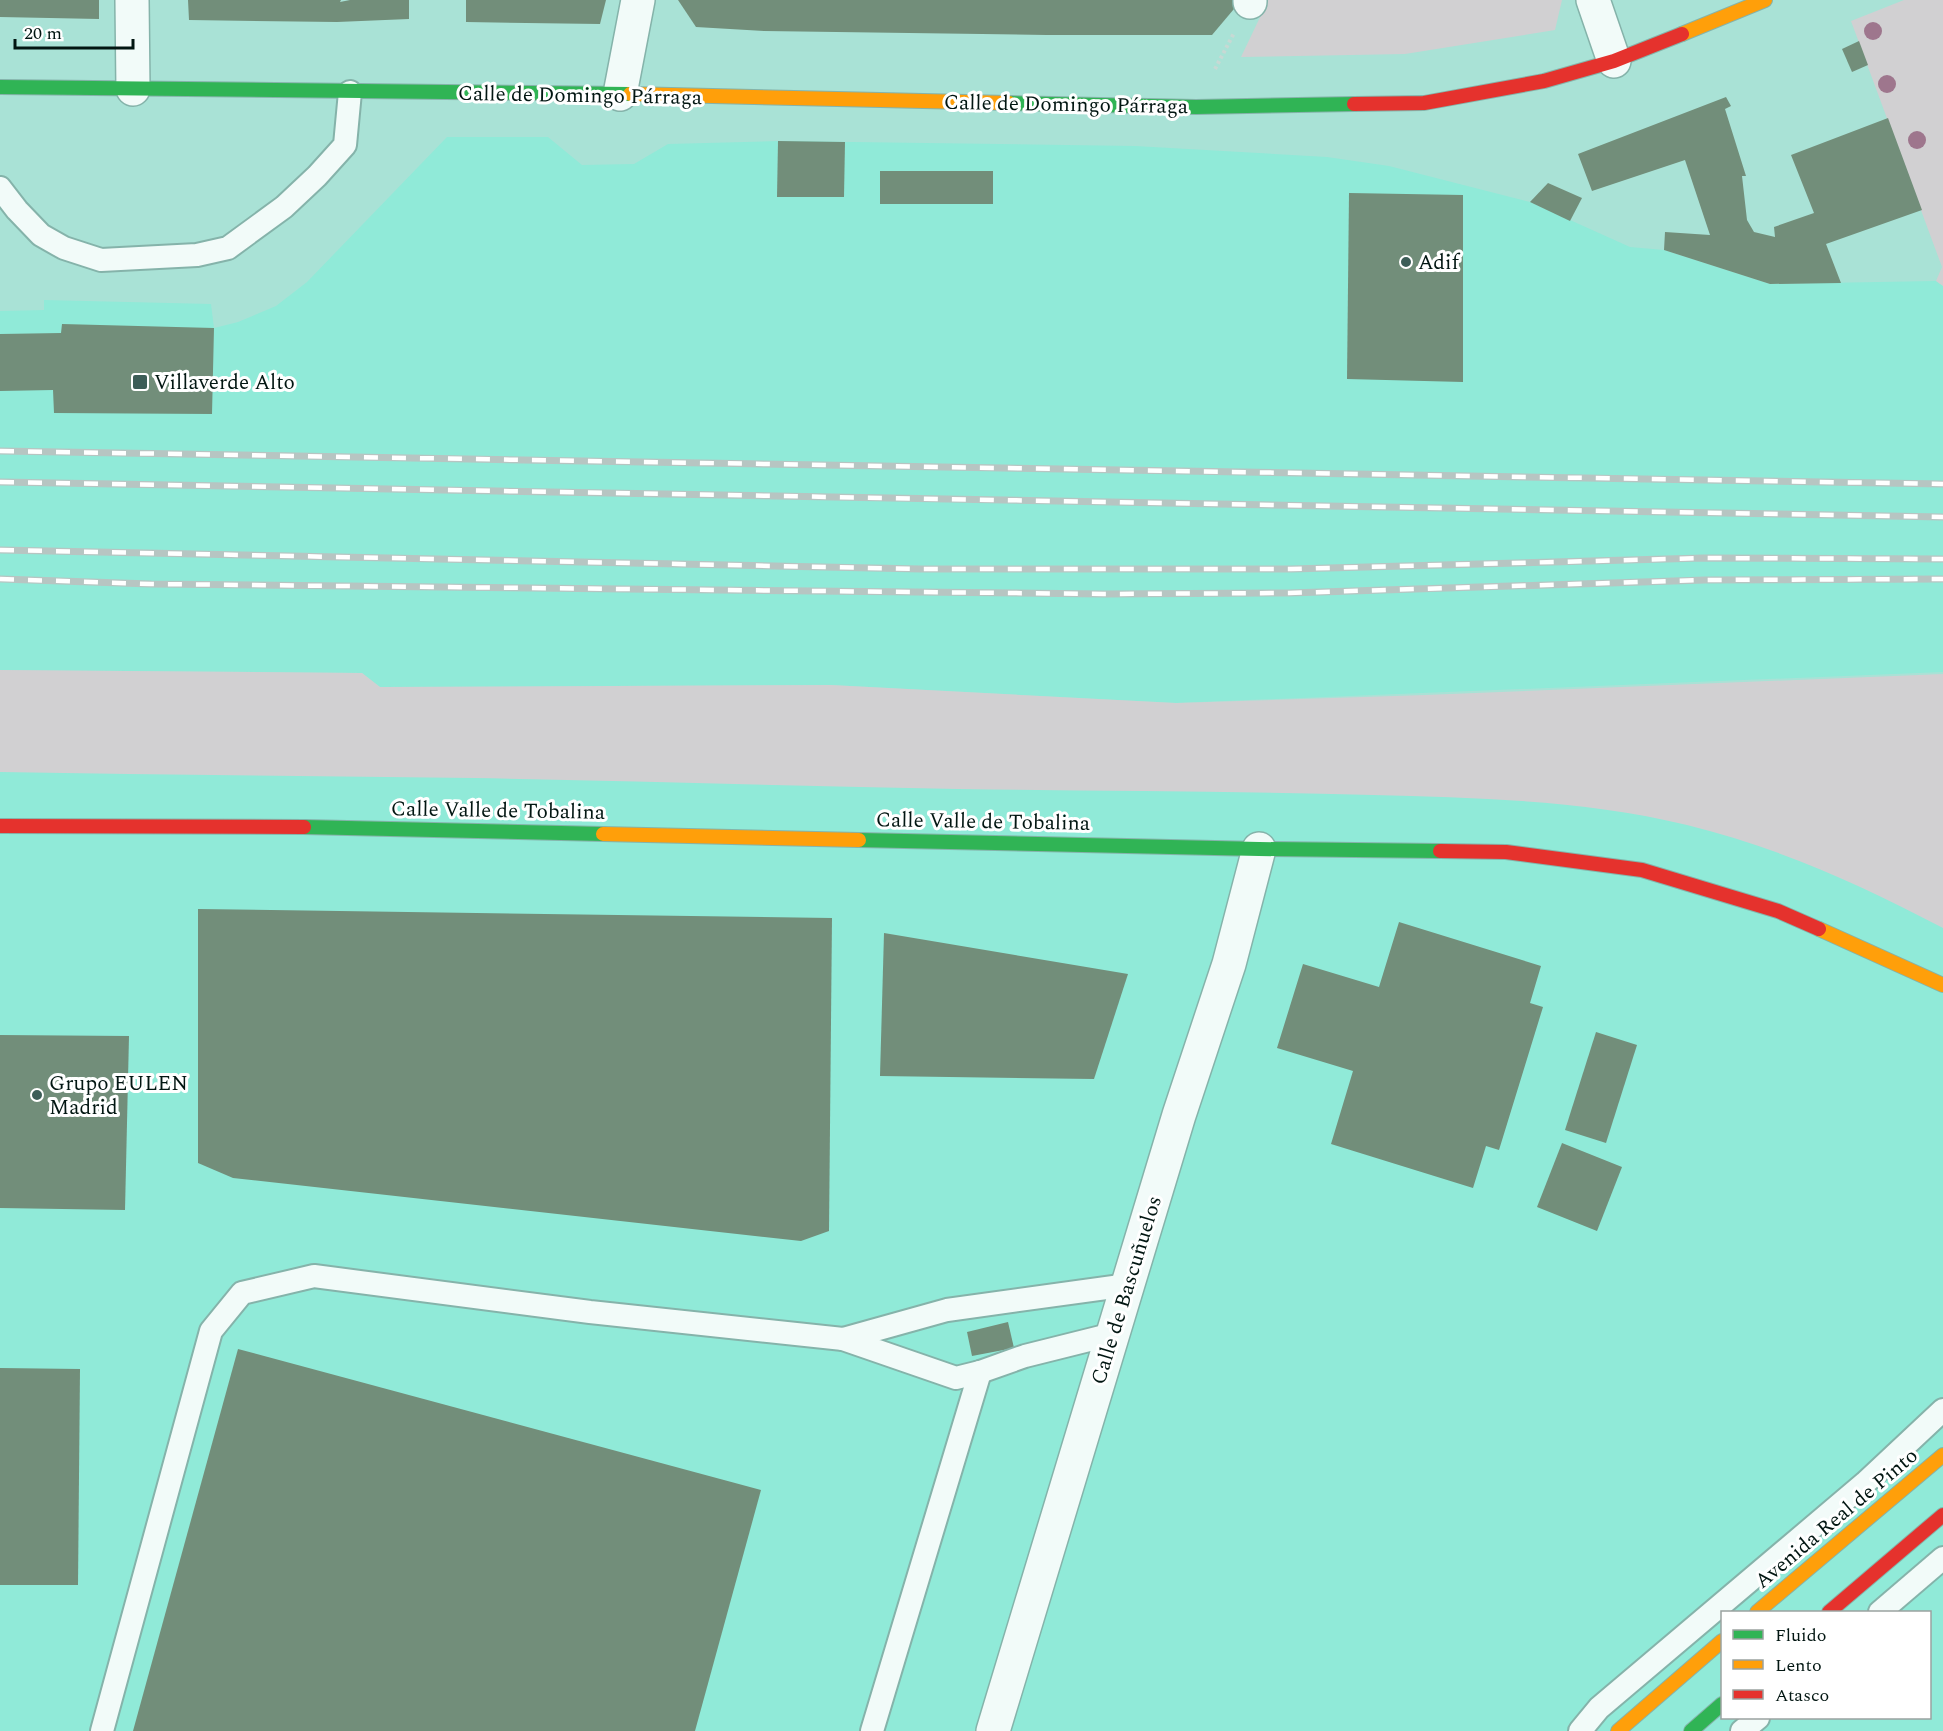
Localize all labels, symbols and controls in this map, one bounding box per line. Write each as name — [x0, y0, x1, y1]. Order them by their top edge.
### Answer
scale bar — [15, 12, 134, 50]
text: 20 m — [24, 20, 62, 47]
street label: Calle de Domingo Párraga — [458, 78, 703, 114]
street label: Calle de Domingo Párraga — [944, 87, 1189, 123]
place label: Adif — [1418, 247, 1461, 279]
marker: Adif — [1399, 255, 1413, 269]
place label: Villaverde Alto — [154, 367, 295, 399]
marker: Villaverde Alto — [131, 373, 149, 391]
street label: Calle Valle de Tobalina — [391, 793, 606, 829]
street label: Calle Valle de Tobalina — [876, 804, 1091, 840]
place label: Grupo EULEN Madrid — [49, 1068, 188, 1124]
marker: Grupo EULEN Madrid — [30, 1088, 44, 1102]
street label: Calle de Bascuñuelos — [1083, 1192, 1171, 1389]
street label: Avenida Real de Pinto — [1748, 1441, 1925, 1597]
legend — [1721, 1611, 1931, 1719]
text: Fluido — [1775, 1622, 1827, 1649]
text: Lento — [1775, 1652, 1822, 1679]
text: Atasco — [1775, 1682, 1829, 1709]

